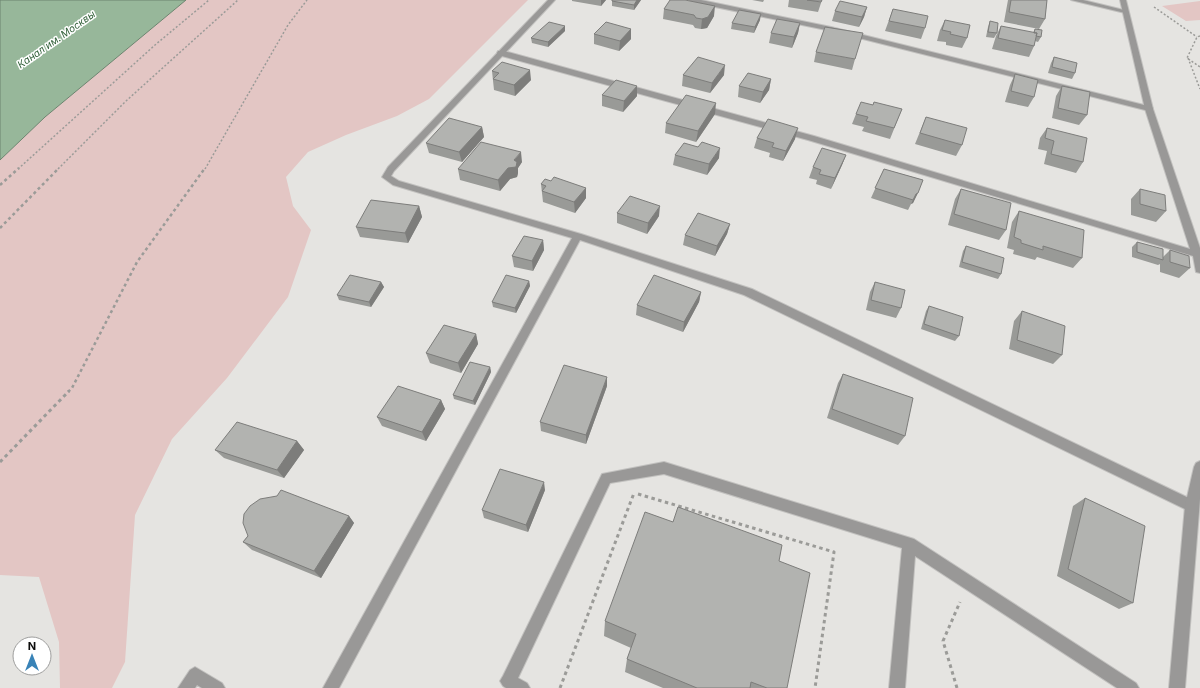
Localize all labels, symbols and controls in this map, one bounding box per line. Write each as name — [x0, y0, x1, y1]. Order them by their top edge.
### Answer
water label: Канал им. Москвы — [15, 7, 98, 70]
north arrow — [12, 636, 52, 676]
text: N — [28, 639, 36, 653]

